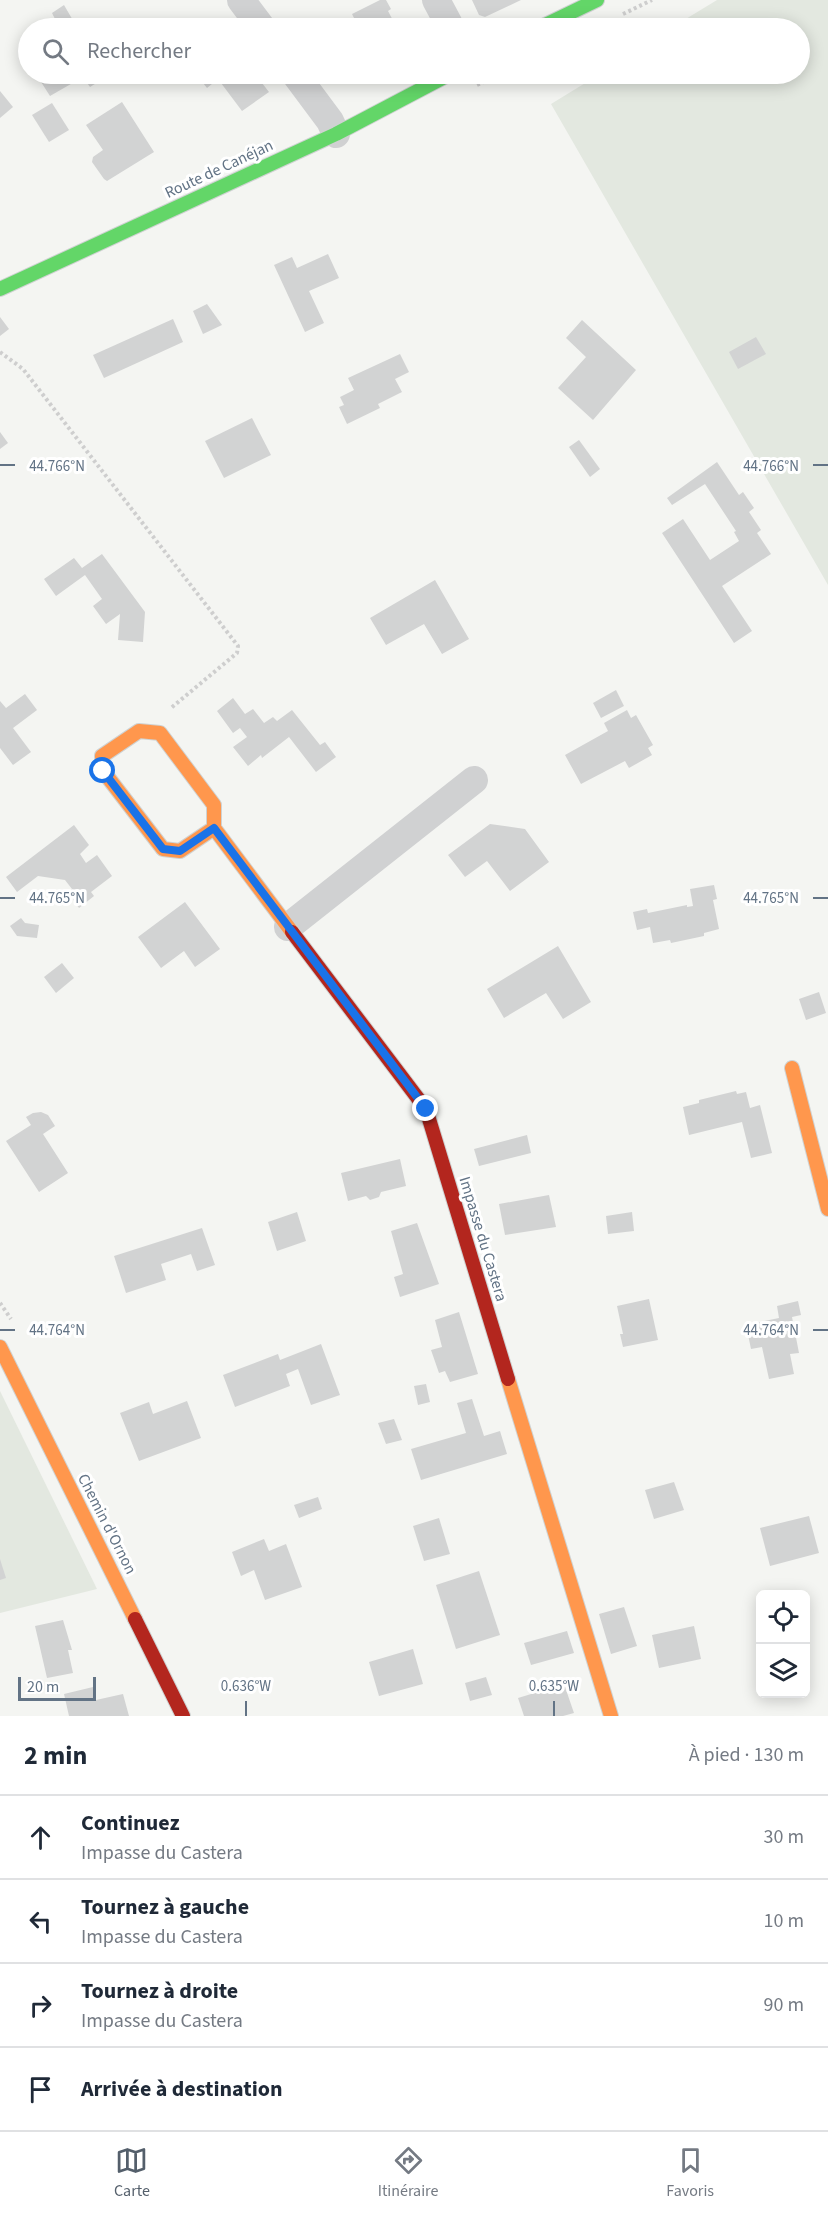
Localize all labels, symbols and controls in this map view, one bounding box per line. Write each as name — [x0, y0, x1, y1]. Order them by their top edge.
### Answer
search box — [18, 18, 810, 84]
icon: search — [39, 35, 72, 68]
text: Rechercher — [87, 35, 191, 67]
street label: Route de Canéjan — [161, 134, 277, 204]
text: 44.766°N — [29, 456, 85, 477]
text: 44.766°N — [743, 456, 799, 477]
route start — [89, 757, 115, 783]
text: 44.765°N — [29, 888, 85, 909]
text: 44.765°N — [743, 888, 799, 909]
route end — [412, 1095, 438, 1121]
street label: Impasse du Castera — [454, 1174, 512, 1304]
text: 44.764°N — [29, 1320, 85, 1341]
text: 44.764°N — [743, 1320, 799, 1341]
street label: Chemin d'Ornon — [72, 1470, 142, 1578]
map controls — [756, 1590, 810, 1698]
button: locate — [756, 1590, 810, 1644]
button: layers — [756, 1644, 810, 1698]
scale bar — [18, 1674, 96, 1702]
text: 20 m — [27, 1676, 59, 1698]
text: 0.636°W — [221, 1676, 271, 1697]
text: 0.635°W — [529, 1676, 579, 1697]
text: 2 min — [24, 1737, 87, 1774]
text: À pied · 130 m — [689, 1741, 804, 1769]
text: Continuez — [81, 1807, 180, 1839]
icon: ahead — [24, 1821, 57, 1854]
text: 30 m — [764, 1823, 804, 1851]
text: Impasse du Castera — [81, 1839, 243, 1867]
text: Tournez à gauche — [81, 1891, 249, 1923]
icon: left — [24, 1905, 57, 1938]
text: 10 m — [764, 1907, 804, 1935]
text: Impasse du Castera — [81, 1923, 243, 1951]
text: Tournez à droite — [81, 1975, 238, 2007]
icon: right — [24, 1989, 57, 2022]
text: 90 m — [764, 1991, 804, 2019]
text: Impasse du Castera — [81, 2007, 243, 2035]
icon: arrive — [24, 2073, 57, 2106]
text: Arrivée à destination — [81, 2073, 283, 2105]
tab: Carte — [114, 2144, 150, 2202]
tab: Itinéraire — [378, 2144, 438, 2202]
tab: Favoris — [666, 2144, 714, 2202]

